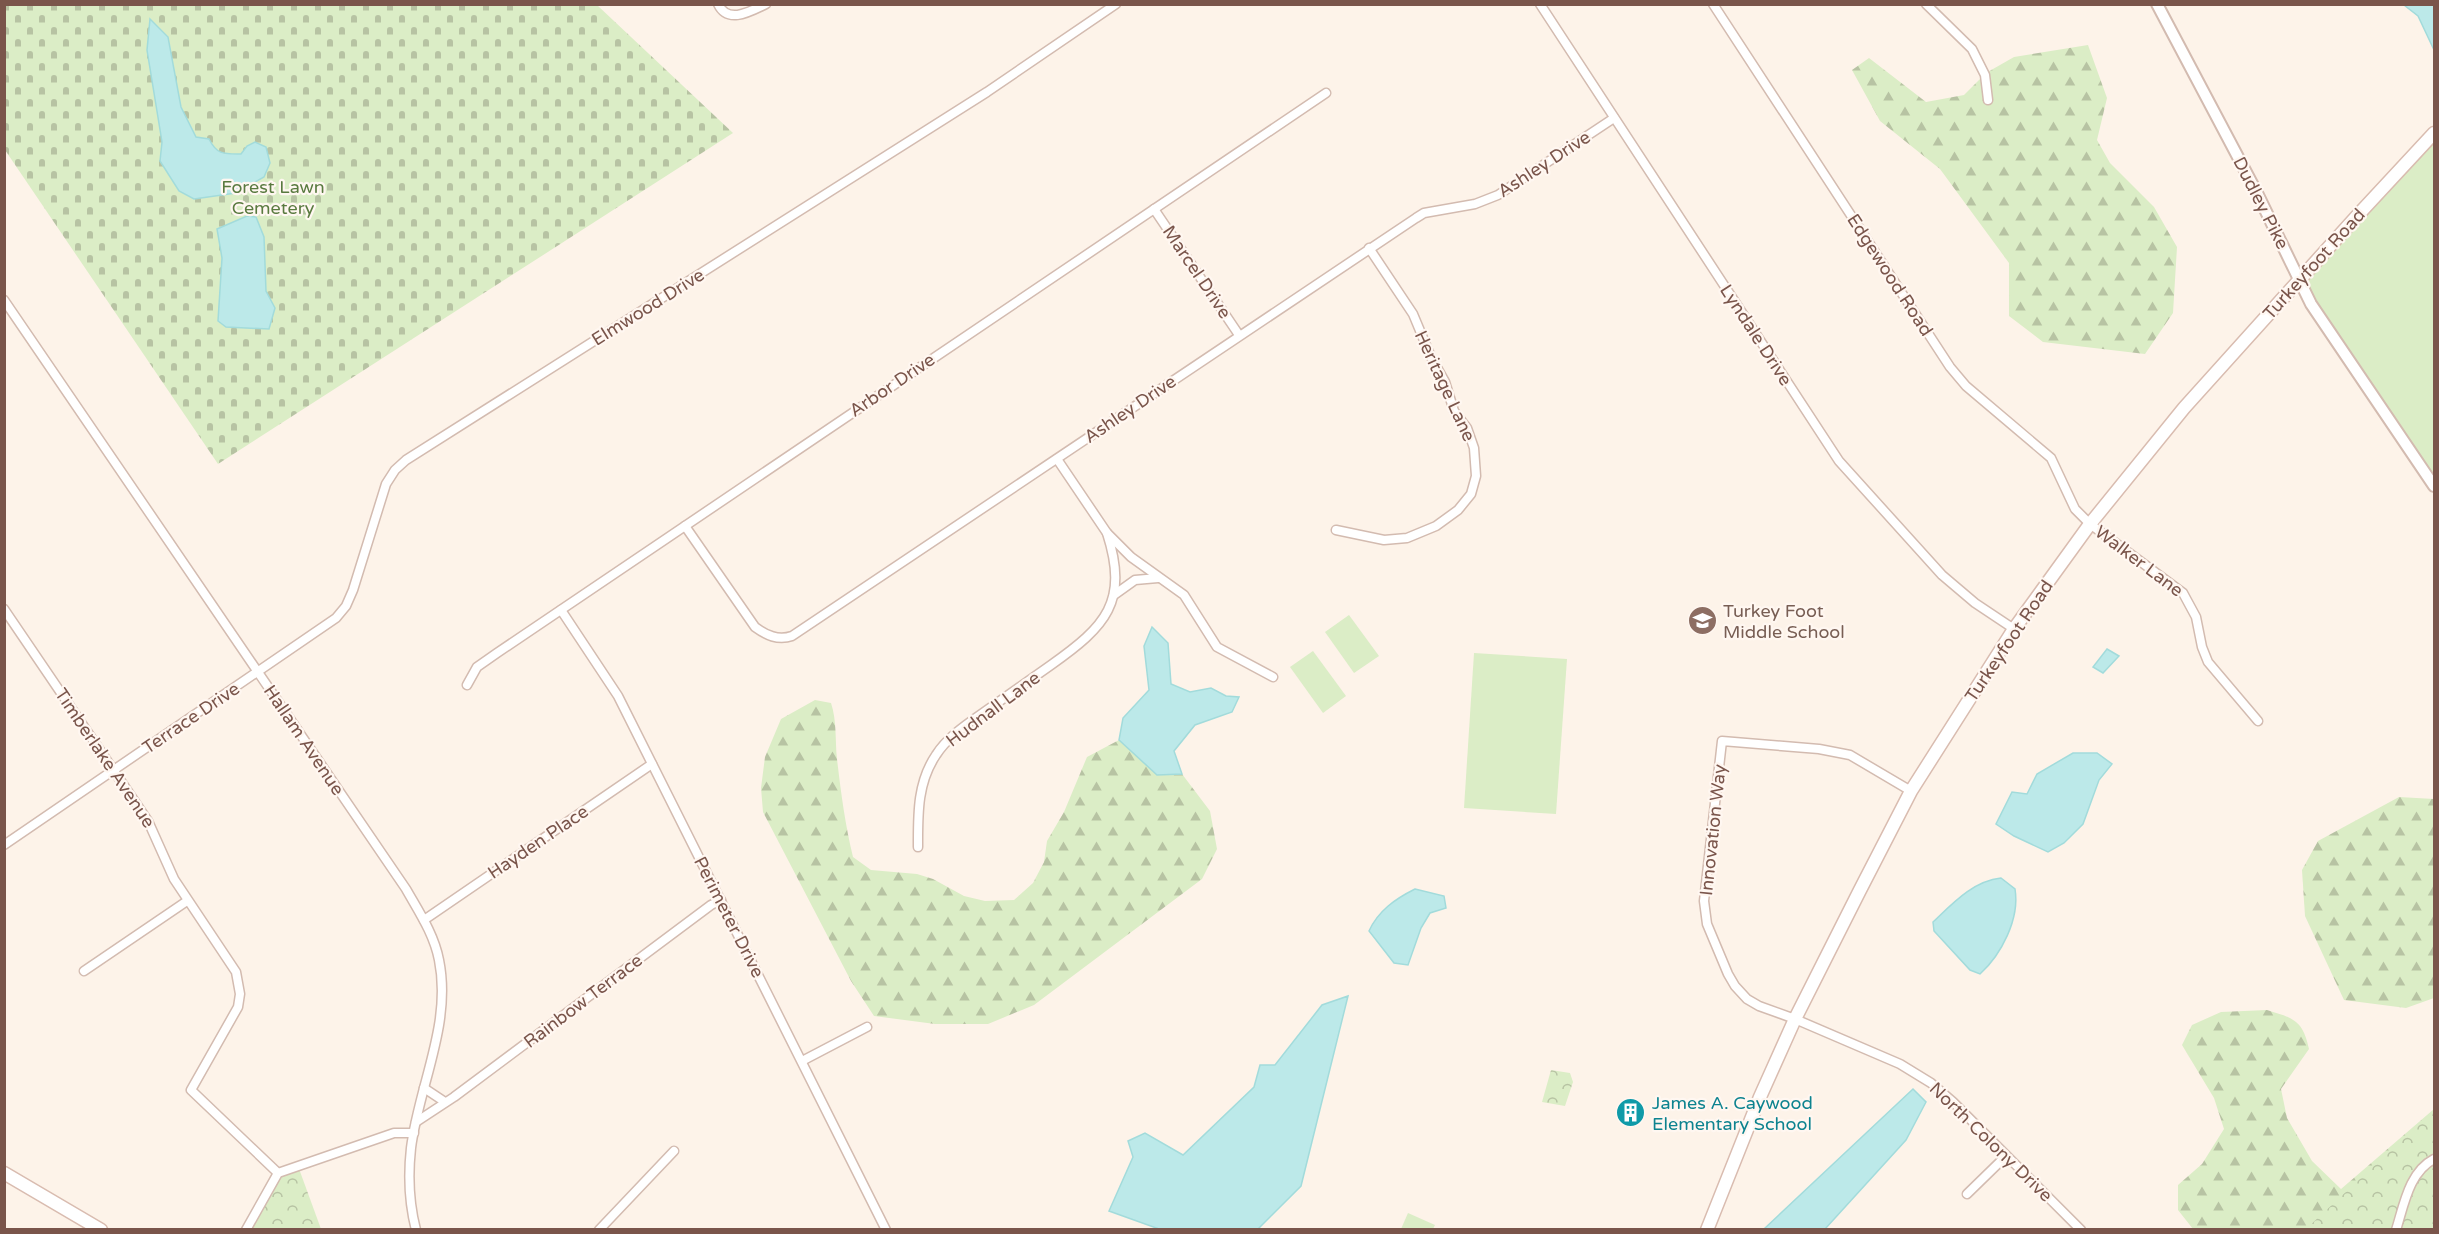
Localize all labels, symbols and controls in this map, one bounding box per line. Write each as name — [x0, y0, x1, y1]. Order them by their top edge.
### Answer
street label: Ashley Drive — [1493, 126, 1595, 202]
street label: Dudley Pike — [2228, 153, 2294, 253]
park label: Forest Lawn Cemetery — [221, 176, 325, 219]
street label: Turkeyfoot Road — [2258, 204, 2370, 324]
street label: Edgewood Road — [1842, 210, 1938, 340]
street label: Marcel Drive — [1158, 221, 1236, 323]
street label: Elmwood Drive — [588, 264, 708, 350]
street label: Lyndale Drive — [1715, 280, 1797, 390]
street label: Heritage Lane — [1410, 327, 1480, 445]
street label: Arbor Drive — [845, 348, 939, 422]
street label: Ashley Drive — [1080, 370, 1180, 448]
street label: Walker Lane — [2090, 521, 2188, 601]
street label: Turkeyfoot Road — [1960, 576, 2058, 706]
place label: Turkey Foot Middle School — [1723, 600, 1845, 643]
school or university icon: Turkey Foot Middle School — [1686, 605, 1718, 637]
street label: Hudnall Lane — [942, 666, 1044, 752]
street label: Terrace Drive — [138, 677, 244, 759]
street label: Hallam Avenue — [259, 681, 349, 799]
street label: Timberlake Avenue — [50, 684, 160, 832]
street label: Innovation Way — [1695, 763, 1731, 897]
street label: Hayden Place — [484, 800, 592, 884]
street label: Perimeter Drive — [689, 853, 769, 981]
street label: Rainbow Terrace — [519, 949, 647, 1053]
street label: North Colony Drive — [1925, 1078, 2057, 1206]
place label: James A. Caywood Elementary School — [1652, 1092, 1813, 1135]
building icon: James A. Caywood Elementary School — [1615, 1097, 1647, 1129]

